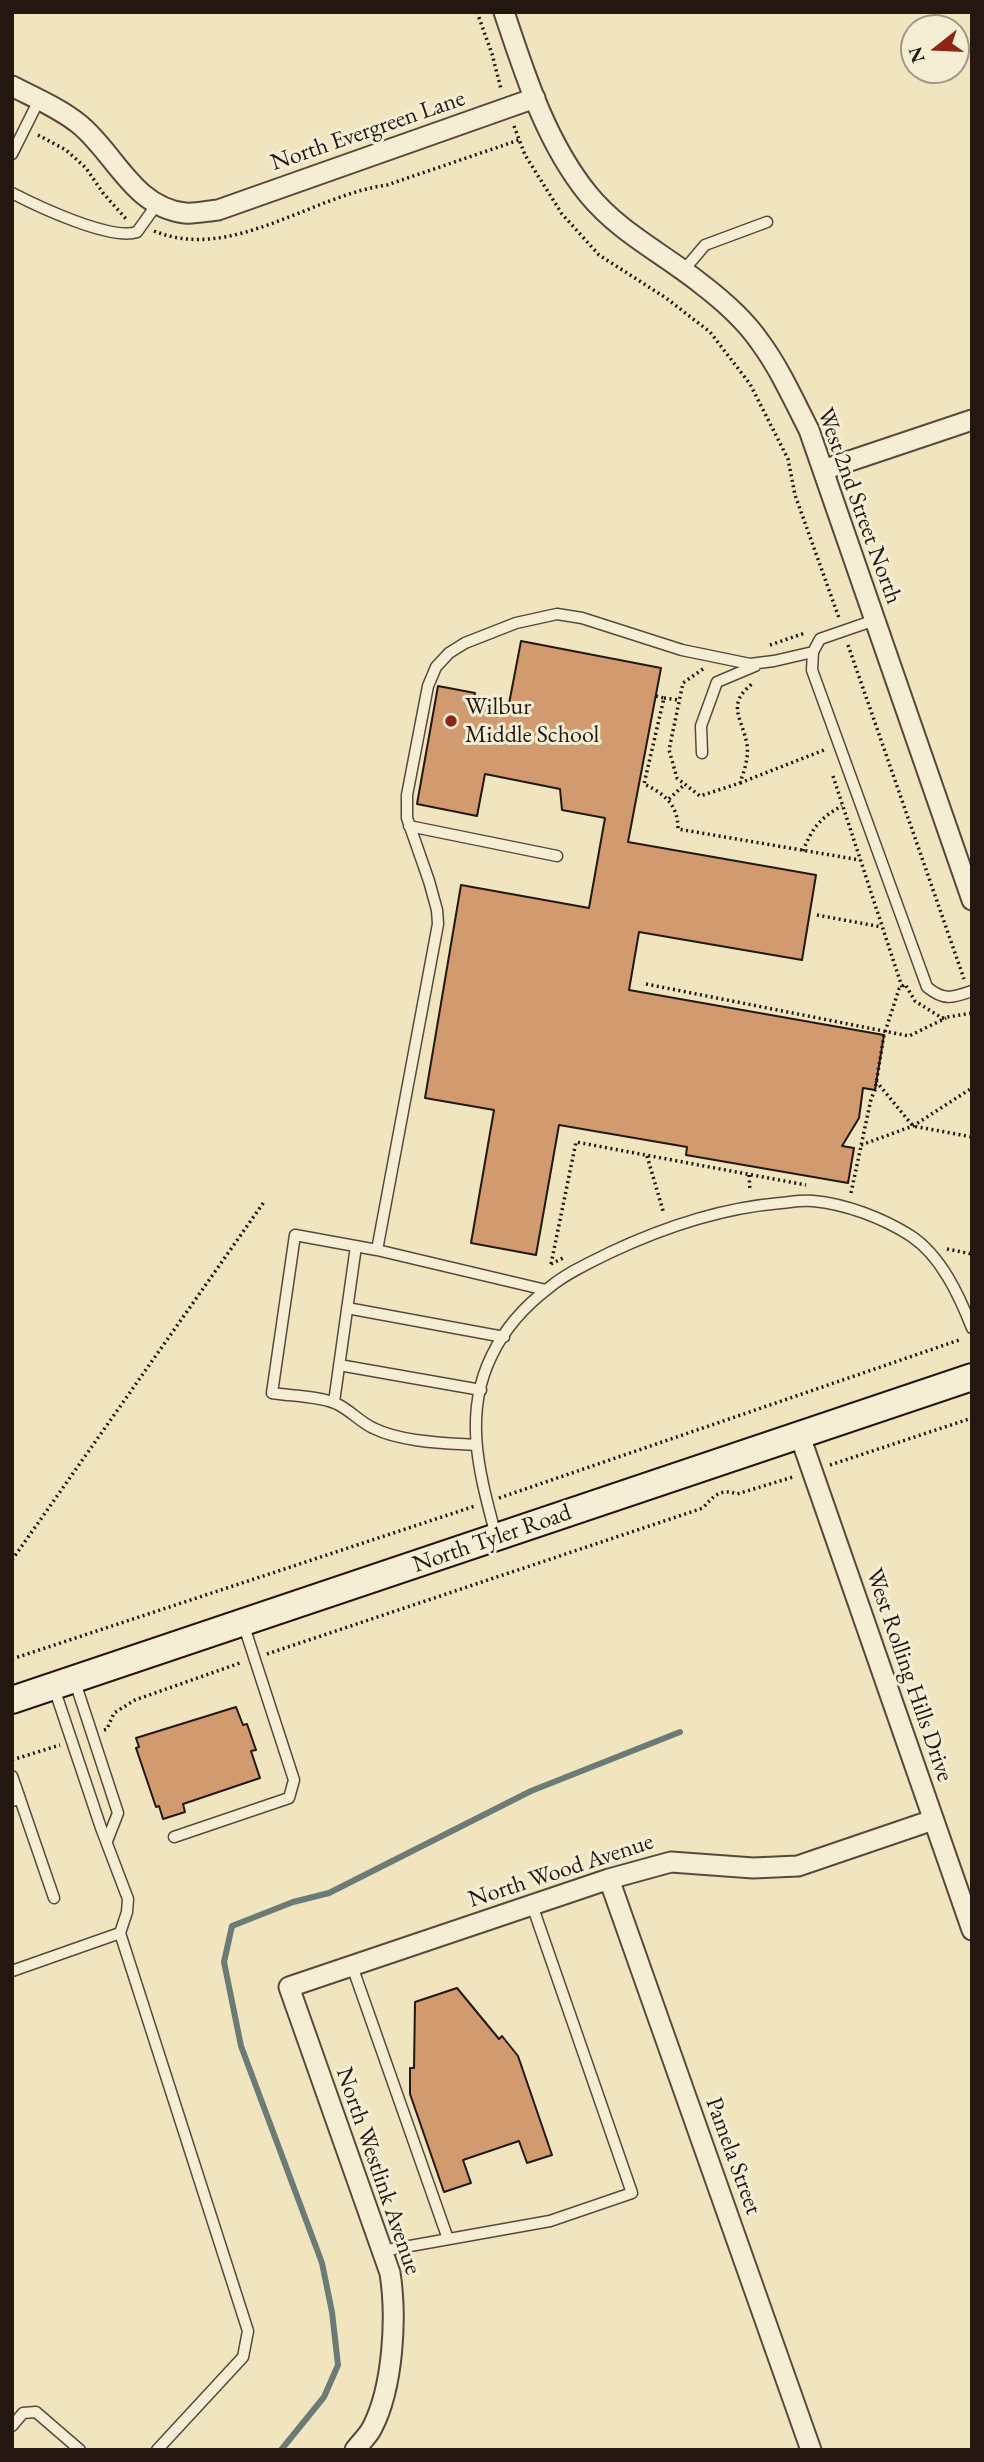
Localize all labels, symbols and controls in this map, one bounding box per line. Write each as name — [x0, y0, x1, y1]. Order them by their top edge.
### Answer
north arrow — [900, 14, 970, 84]
text: N — [902, 44, 931, 66]
street label: North Evergreen Lane — [267, 84, 469, 178]
street label: West 2nd Street North — [810, 404, 908, 608]
place label: Wilbur Middle School — [465, 693, 599, 749]
marker: Wilbur Middle School — [443, 713, 459, 729]
street label: North Tyler Road — [409, 1498, 575, 1580]
street label: West Rolling Hills Drive — [859, 1565, 959, 1785]
street label: North Wood Avenue — [465, 1828, 657, 1914]
street label: North Westlink Avenue — [329, 2064, 427, 2278]
street label: Pamela Street — [699, 2094, 767, 2218]

